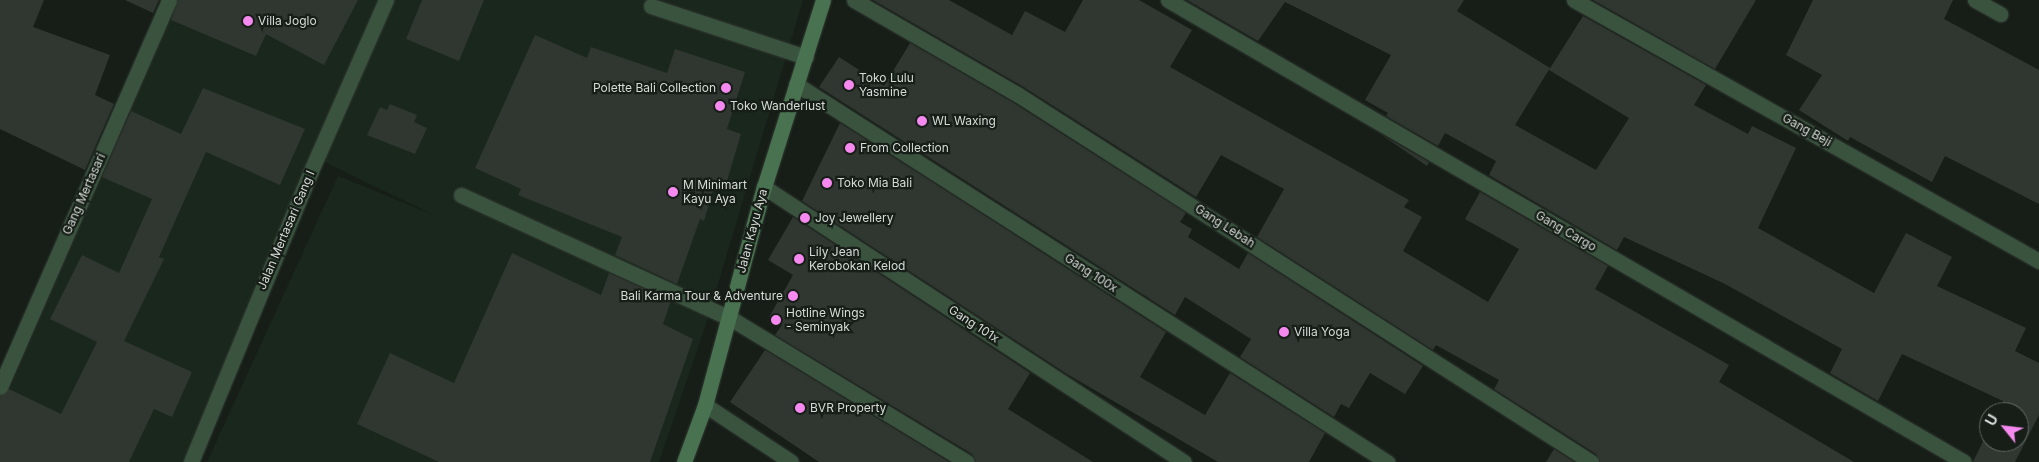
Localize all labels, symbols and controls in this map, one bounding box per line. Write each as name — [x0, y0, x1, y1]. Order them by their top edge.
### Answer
place label: Villa Joglo — [258, 14, 317, 28]
marker: Villa Joglo — [242, 15, 254, 27]
place label: Toko Lulu Yasmine — [859, 71, 914, 99]
marker: Toko Lulu Yasmine — [843, 79, 855, 91]
place label: Polette Bali Collection — [593, 81, 716, 95]
marker: Polette Bali Collection — [720, 82, 732, 94]
place label: Toko Wanderlust — [730, 99, 825, 113]
marker: Toko Wanderlust — [714, 100, 726, 112]
street label: Gang Beji — [1780, 111, 1834, 149]
place label: WL Waxing — [932, 114, 996, 128]
marker: WL Waxing — [916, 115, 928, 127]
place label: From Collection — [860, 141, 949, 155]
marker: From Collection — [844, 142, 856, 154]
street label: Gang Mertasari — [60, 151, 108, 237]
street label: Jalan Mertasari Gang I — [254, 168, 318, 292]
place label: Toko Mia Bali — [837, 176, 912, 190]
marker: Toko Mia Bali — [821, 177, 833, 189]
place label: M Minimart Kayu Aya — [683, 178, 747, 206]
marker: M Minimart Kayu Aya — [667, 186, 679, 198]
street label: Jalan Kayu Aya — [734, 187, 770, 275]
street label: Gang Lebah — [1192, 201, 1258, 251]
street label: Gang Cargo — [1533, 208, 1599, 254]
place label: Joy Jewellery — [815, 211, 893, 225]
marker: Joy Jewellery — [799, 212, 811, 224]
place label: Lily Jean Kerobokan Kelod — [809, 245, 905, 273]
street label: Gang 100x — [1062, 251, 1120, 295]
marker: Lily Jean Kerobokan Kelod — [793, 253, 805, 265]
place label: Bali Karma Tour & Adventure — [620, 289, 783, 303]
marker: Bali Karma Tour & Adventure — [787, 290, 799, 302]
street label: Gang 101x — [946, 302, 1002, 346]
place label: Hotline Wings - Seminyak — [786, 306, 865, 334]
marker: Hotline Wings - Seminyak — [770, 314, 782, 326]
place label: Villa Yoga — [1294, 325, 1350, 339]
marker: Villa Yoga — [1278, 326, 1290, 338]
place label: BVR Property — [810, 401, 886, 415]
marker: BVR Property — [794, 402, 806, 414]
north arrow — [1979, 402, 2029, 452]
text: U — [1981, 411, 2001, 429]

